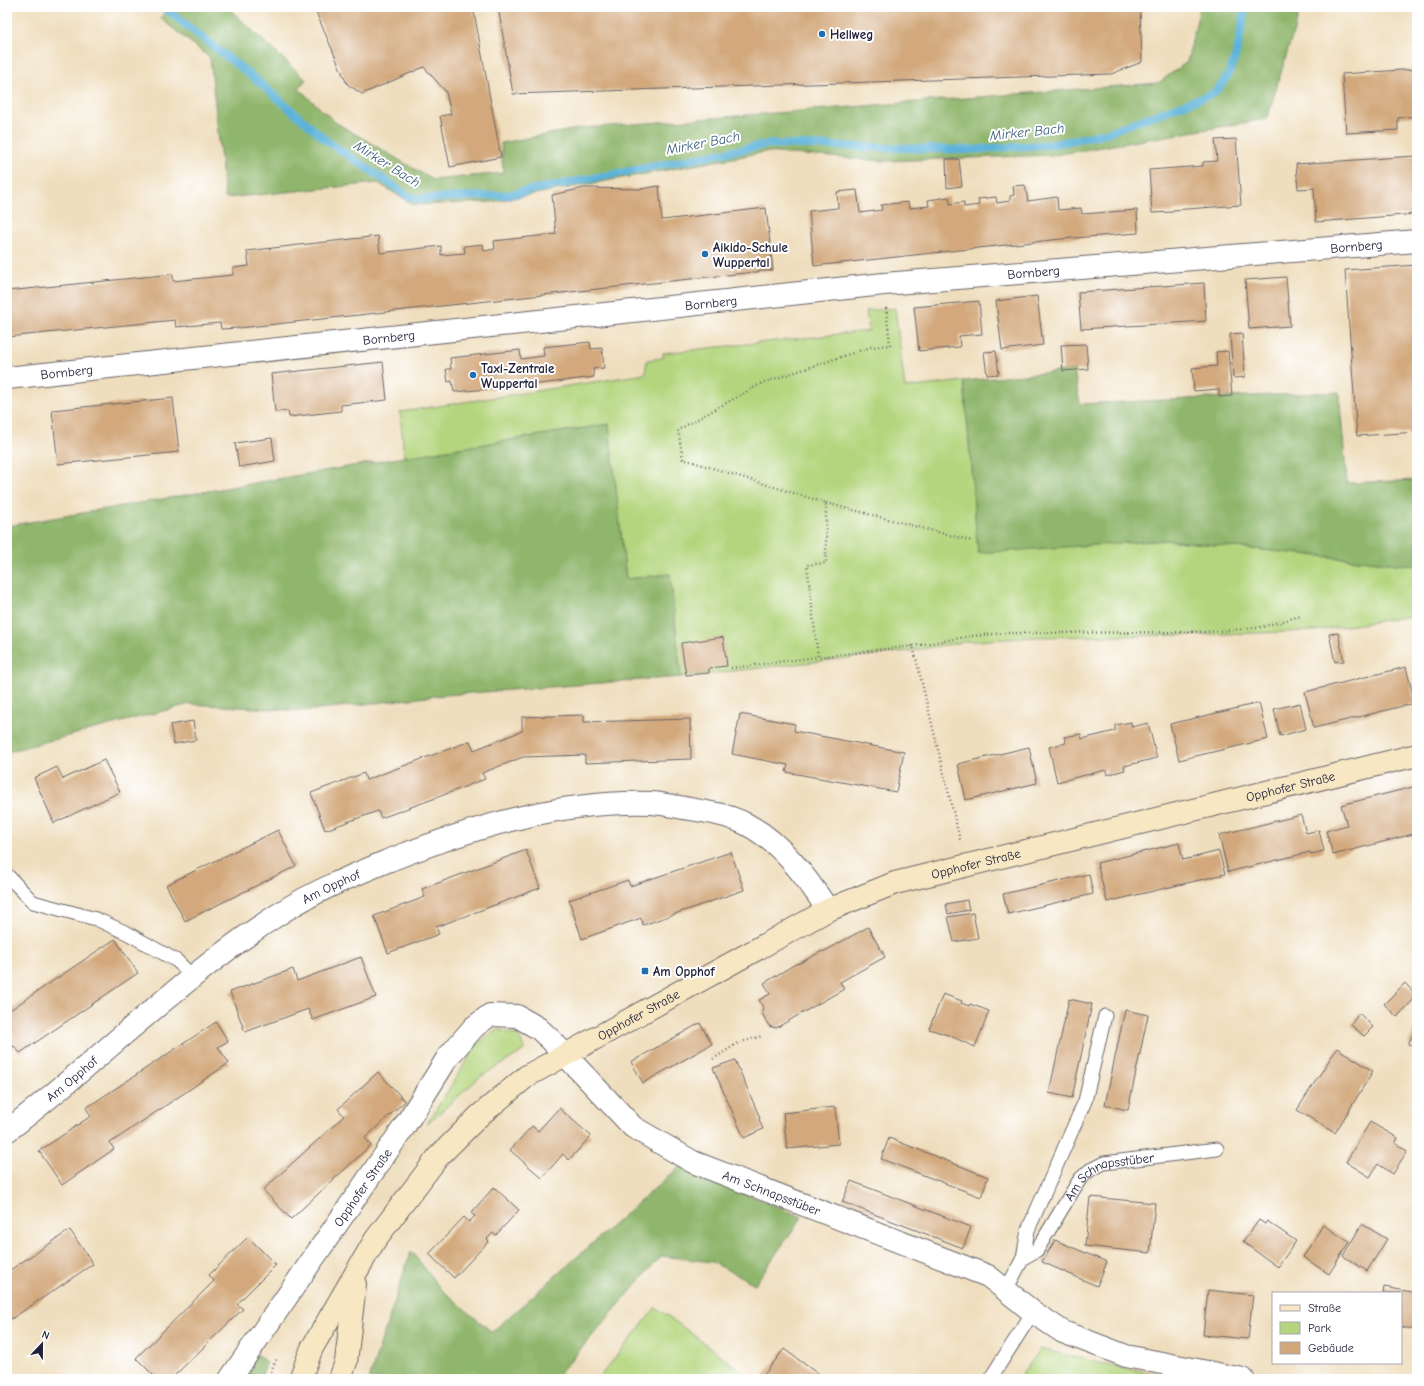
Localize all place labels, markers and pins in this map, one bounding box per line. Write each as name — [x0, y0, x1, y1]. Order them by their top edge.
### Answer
place label: Hellweg — [830, 27, 873, 42]
marker: Hellweg — [817, 29, 827, 39]
place label: Aikido-Schule Wuppertal — [713, 240, 789, 270]
marker: Aikido-Schule Wuppertal — [700, 249, 710, 259]
place label: Taxi-Zentrale Wuppertal — [481, 361, 555, 391]
marker: Taxi-Zentrale Wuppertal — [468, 370, 478, 380]
place label: Am Opphof — [653, 964, 716, 979]
marker: Am Opphof — [640, 966, 650, 976]

